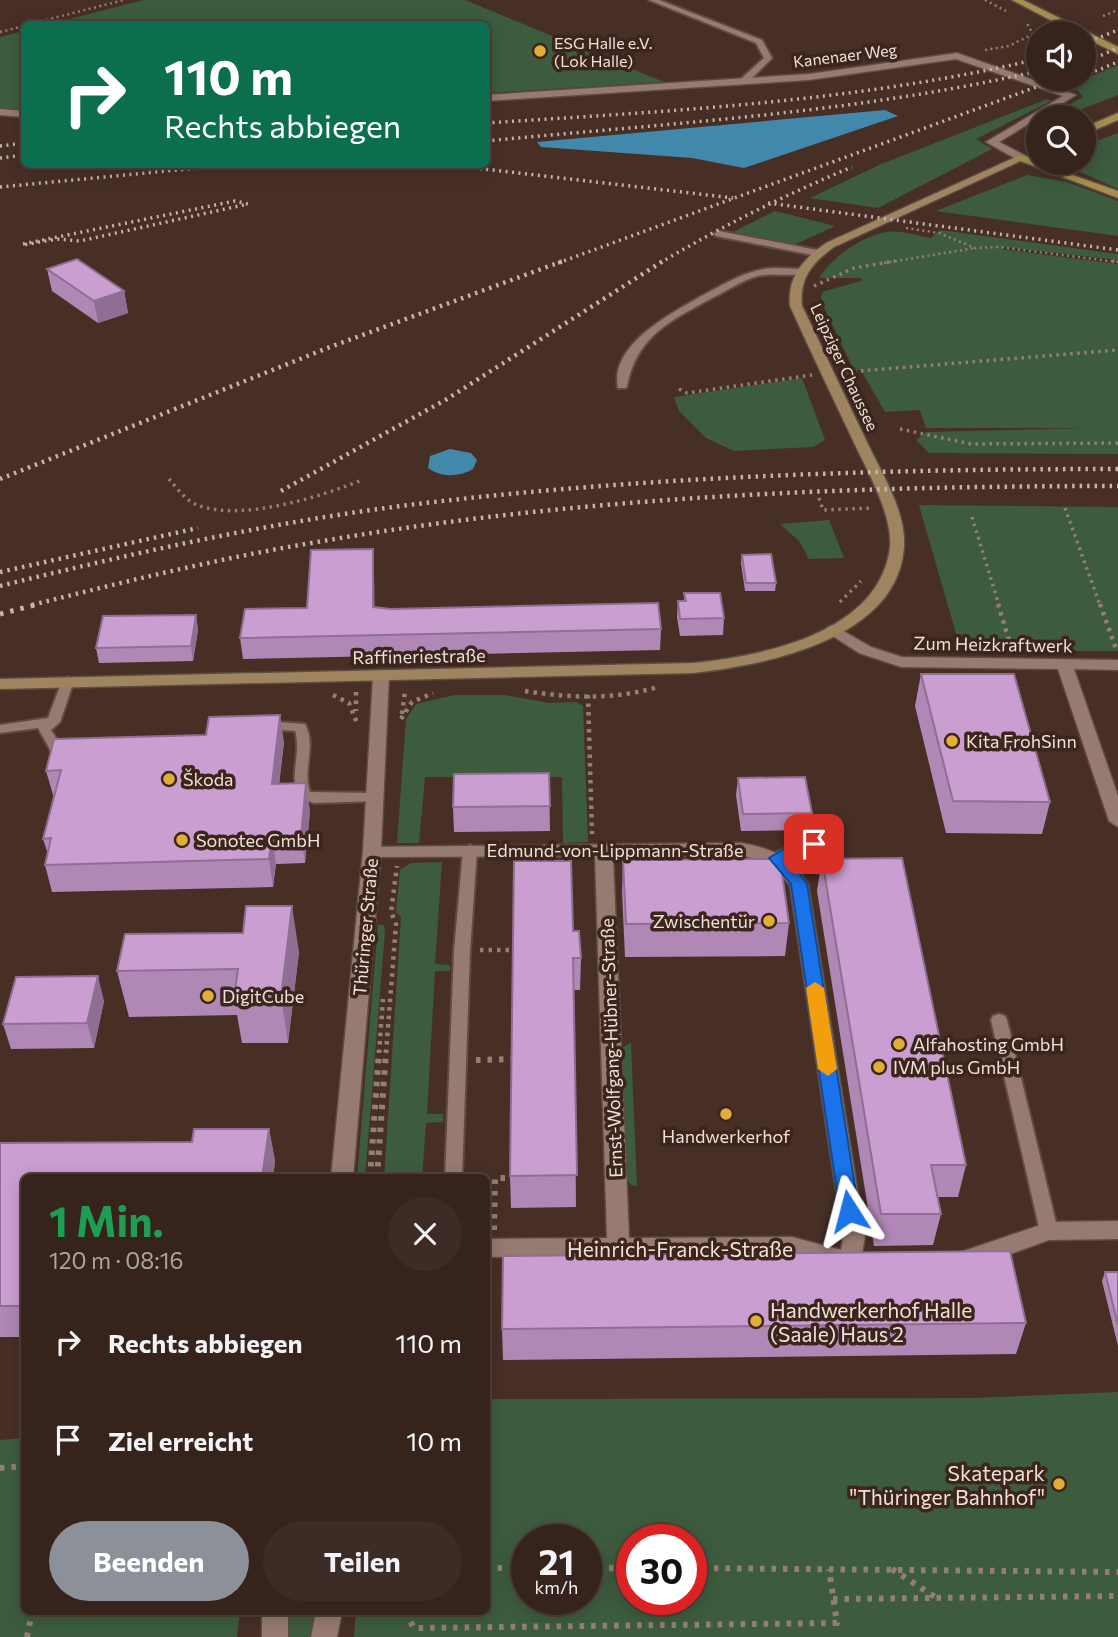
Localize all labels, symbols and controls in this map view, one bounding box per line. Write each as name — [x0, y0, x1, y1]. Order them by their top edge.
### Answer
map controls — [1026, 21, 1096, 175]
button: sound — [1026, 21, 1096, 91]
place label: ESG Halle e.V. (Lok Halle) — [554, 33, 653, 70]
street label: Kanenaer Weg — [792, 39, 898, 71]
marker: ESG Halle e.V. (Lok Halle) — [532, 43, 548, 59]
text: 110 m — [164, 45, 293, 105]
icon: right — [49, 49, 140, 140]
text: Rechts abbiegen — [164, 105, 401, 145]
button: search — [1026, 105, 1096, 175]
street label: Leipziger Chaussee — [807, 300, 883, 434]
street label: Zum Heizkraftwerk — [913, 632, 1073, 656]
street label: Raffineriestraße — [352, 644, 486, 668]
place label: Kita FrohSinn — [966, 730, 1077, 752]
marker: Kita FrohSinn — [944, 733, 960, 749]
place label: Škoda — [183, 768, 233, 790]
marker: Škoda — [161, 771, 177, 787]
pin — [784, 814, 844, 874]
icon: arrive — [795, 825, 833, 863]
place label: Sonotec GmbH — [196, 829, 320, 851]
marker: Sonotec GmbH — [174, 832, 190, 848]
street label: Edmund-von-Lippmann-Straße — [487, 839, 743, 861]
street label: Thüringer Straße — [348, 857, 382, 997]
place label: Zwischentür — [653, 910, 755, 932]
marker: Zwischentür — [761, 913, 777, 929]
street label: Ernst-Wolfgang-Hübner-Straße — [595, 918, 627, 1178]
place label: DigitCube — [222, 985, 304, 1007]
marker: DigitCube — [200, 988, 216, 1004]
place label: Alfahosting GmbH — [913, 1033, 1064, 1055]
marker: Alfahosting GmbH — [891, 1036, 907, 1052]
place label: IVM plus GmbH — [893, 1056, 1020, 1078]
marker: IVM plus GmbH — [871, 1059, 887, 1075]
marker: Handwerkerhof — [718, 1106, 734, 1122]
place label: Handwerkerhof — [662, 1125, 791, 1147]
position arrow — [812, 1174, 886, 1248]
text: 1 Min. — [49, 1194, 164, 1246]
button: close — [388, 1197, 462, 1271]
street label: Heinrich-Franck-Straße — [567, 1236, 793, 1261]
text: 120 m · 08:16 — [49, 1246, 183, 1274]
place label: Handwerkerhof Halle (Saale) Haus 2 — [770, 1297, 972, 1346]
marker: Handwerkerhof Halle (Saale) Haus 2 — [748, 1313, 764, 1329]
icon: right — [49, 1323, 87, 1361]
text: Rechts abbiegen — [108, 1327, 303, 1358]
text: 110 m — [395, 1327, 462, 1358]
icon: arrive — [49, 1421, 87, 1459]
text: Ziel erreicht — [108, 1425, 253, 1456]
text: 10 m — [406, 1425, 462, 1456]
place label: Skatepark "Thüringer Bahnhof" — [850, 1460, 1045, 1509]
marker: Skatepark "Thüringer Bahnhof" — [1051, 1476, 1067, 1492]
button: Beenden — [49, 1521, 249, 1601]
button: Teilen — [263, 1521, 462, 1601]
speed limit sign: 30 — [616, 1524, 707, 1615]
text: 21 — [539, 1539, 574, 1582]
text: km/h — [535, 1576, 578, 1598]

